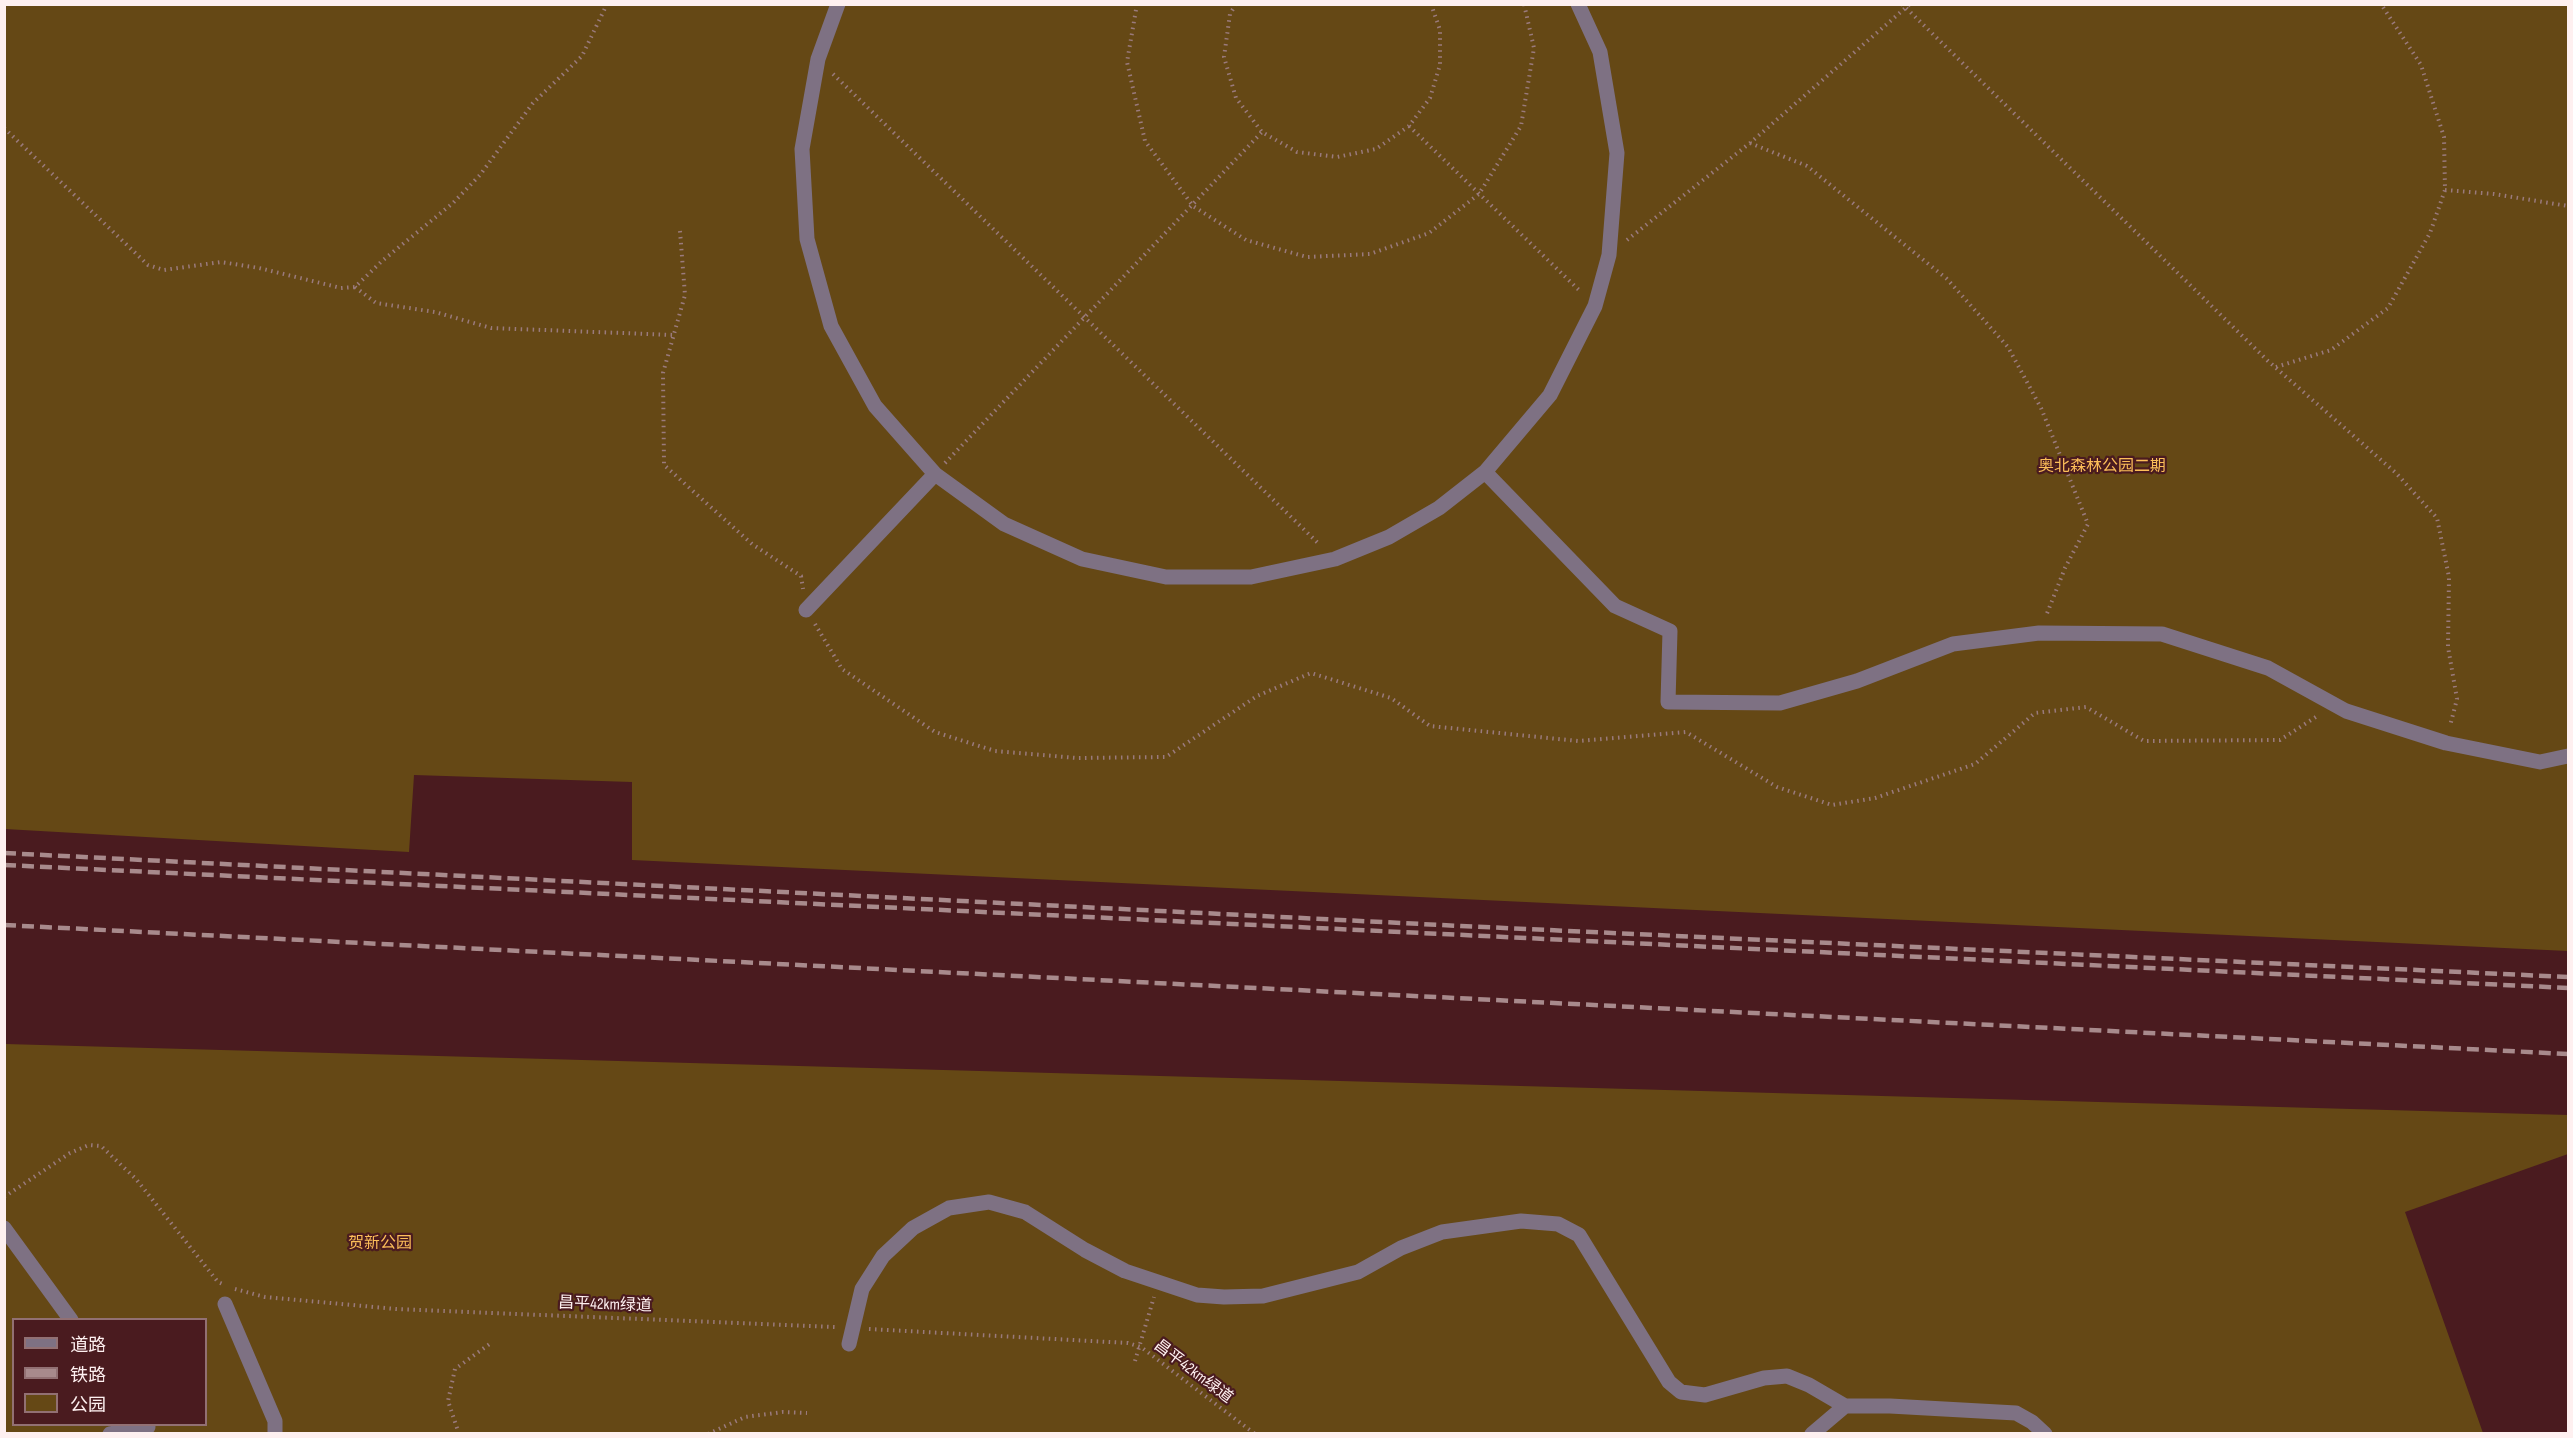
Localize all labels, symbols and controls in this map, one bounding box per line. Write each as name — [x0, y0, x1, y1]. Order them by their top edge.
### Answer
park label: 奥北森林公园二期 — [2038, 457, 2166, 477]
park label: 贺新公园 — [348, 1234, 412, 1254]
street label: 昌平42km绿道 — [558, 1294, 652, 1316]
legend — [12, 1318, 207, 1426]
text: 道路 — [70, 1335, 106, 1356]
street label: 昌平42km绿道 — [1150, 1336, 1236, 1408]
text: 铁路 — [70, 1365, 106, 1386]
text: 公园 — [70, 1395, 106, 1416]

